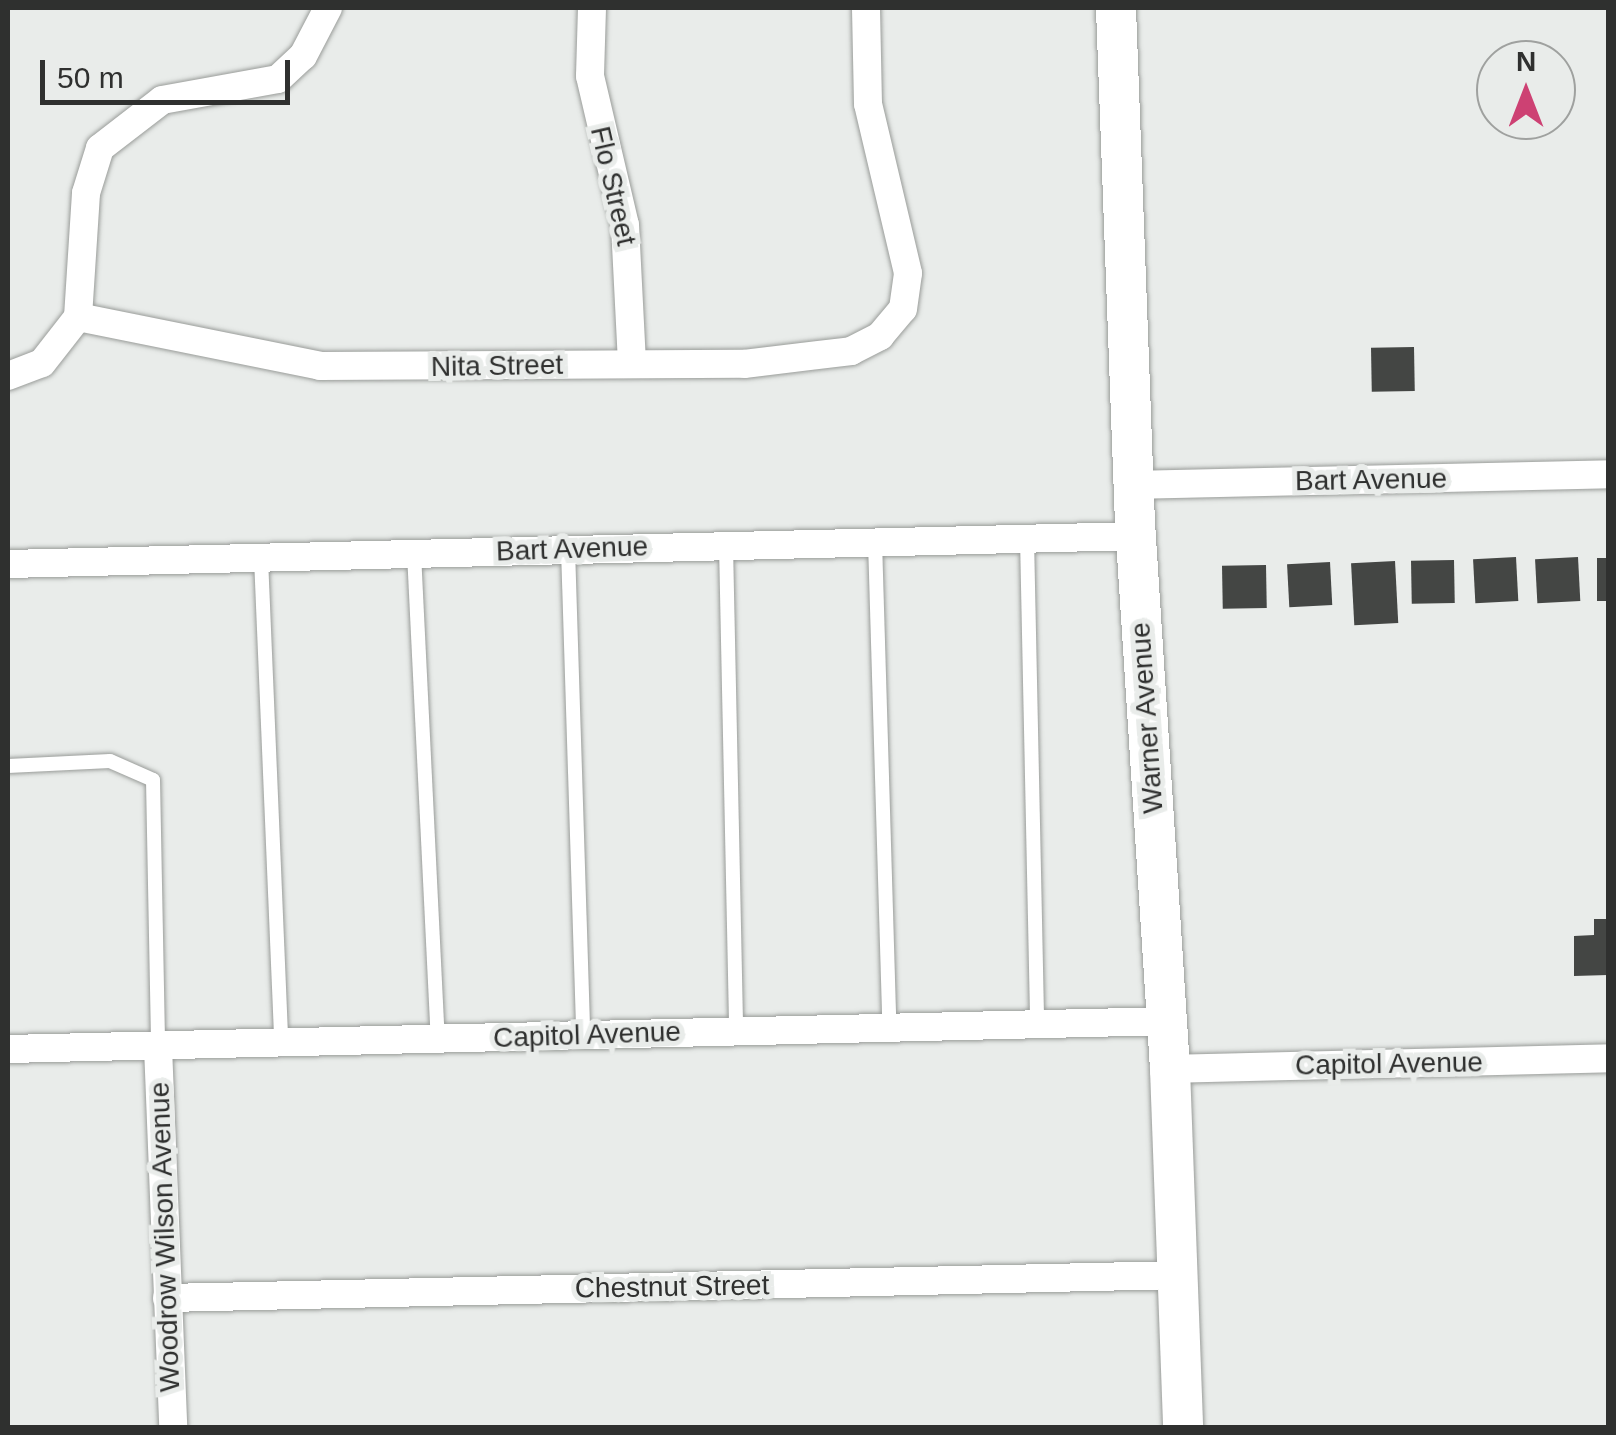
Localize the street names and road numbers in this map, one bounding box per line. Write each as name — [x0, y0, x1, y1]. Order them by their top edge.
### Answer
street label: Flo Street — [583, 123, 643, 249]
street label: Nita Street — [431, 348, 563, 384]
street label: Bart Avenue — [1294, 462, 1448, 498]
street label: Bart Avenue — [495, 530, 649, 568]
street label: Warner Avenue — [1124, 621, 1170, 815]
street label: Capitol Avenue — [492, 1015, 682, 1055]
street label: Capitol Avenue — [1294, 1046, 1484, 1082]
street label: Woodrow Wilson Avenue — [143, 1081, 187, 1393]
street label: Chestnut Street — [574, 1269, 770, 1305]

